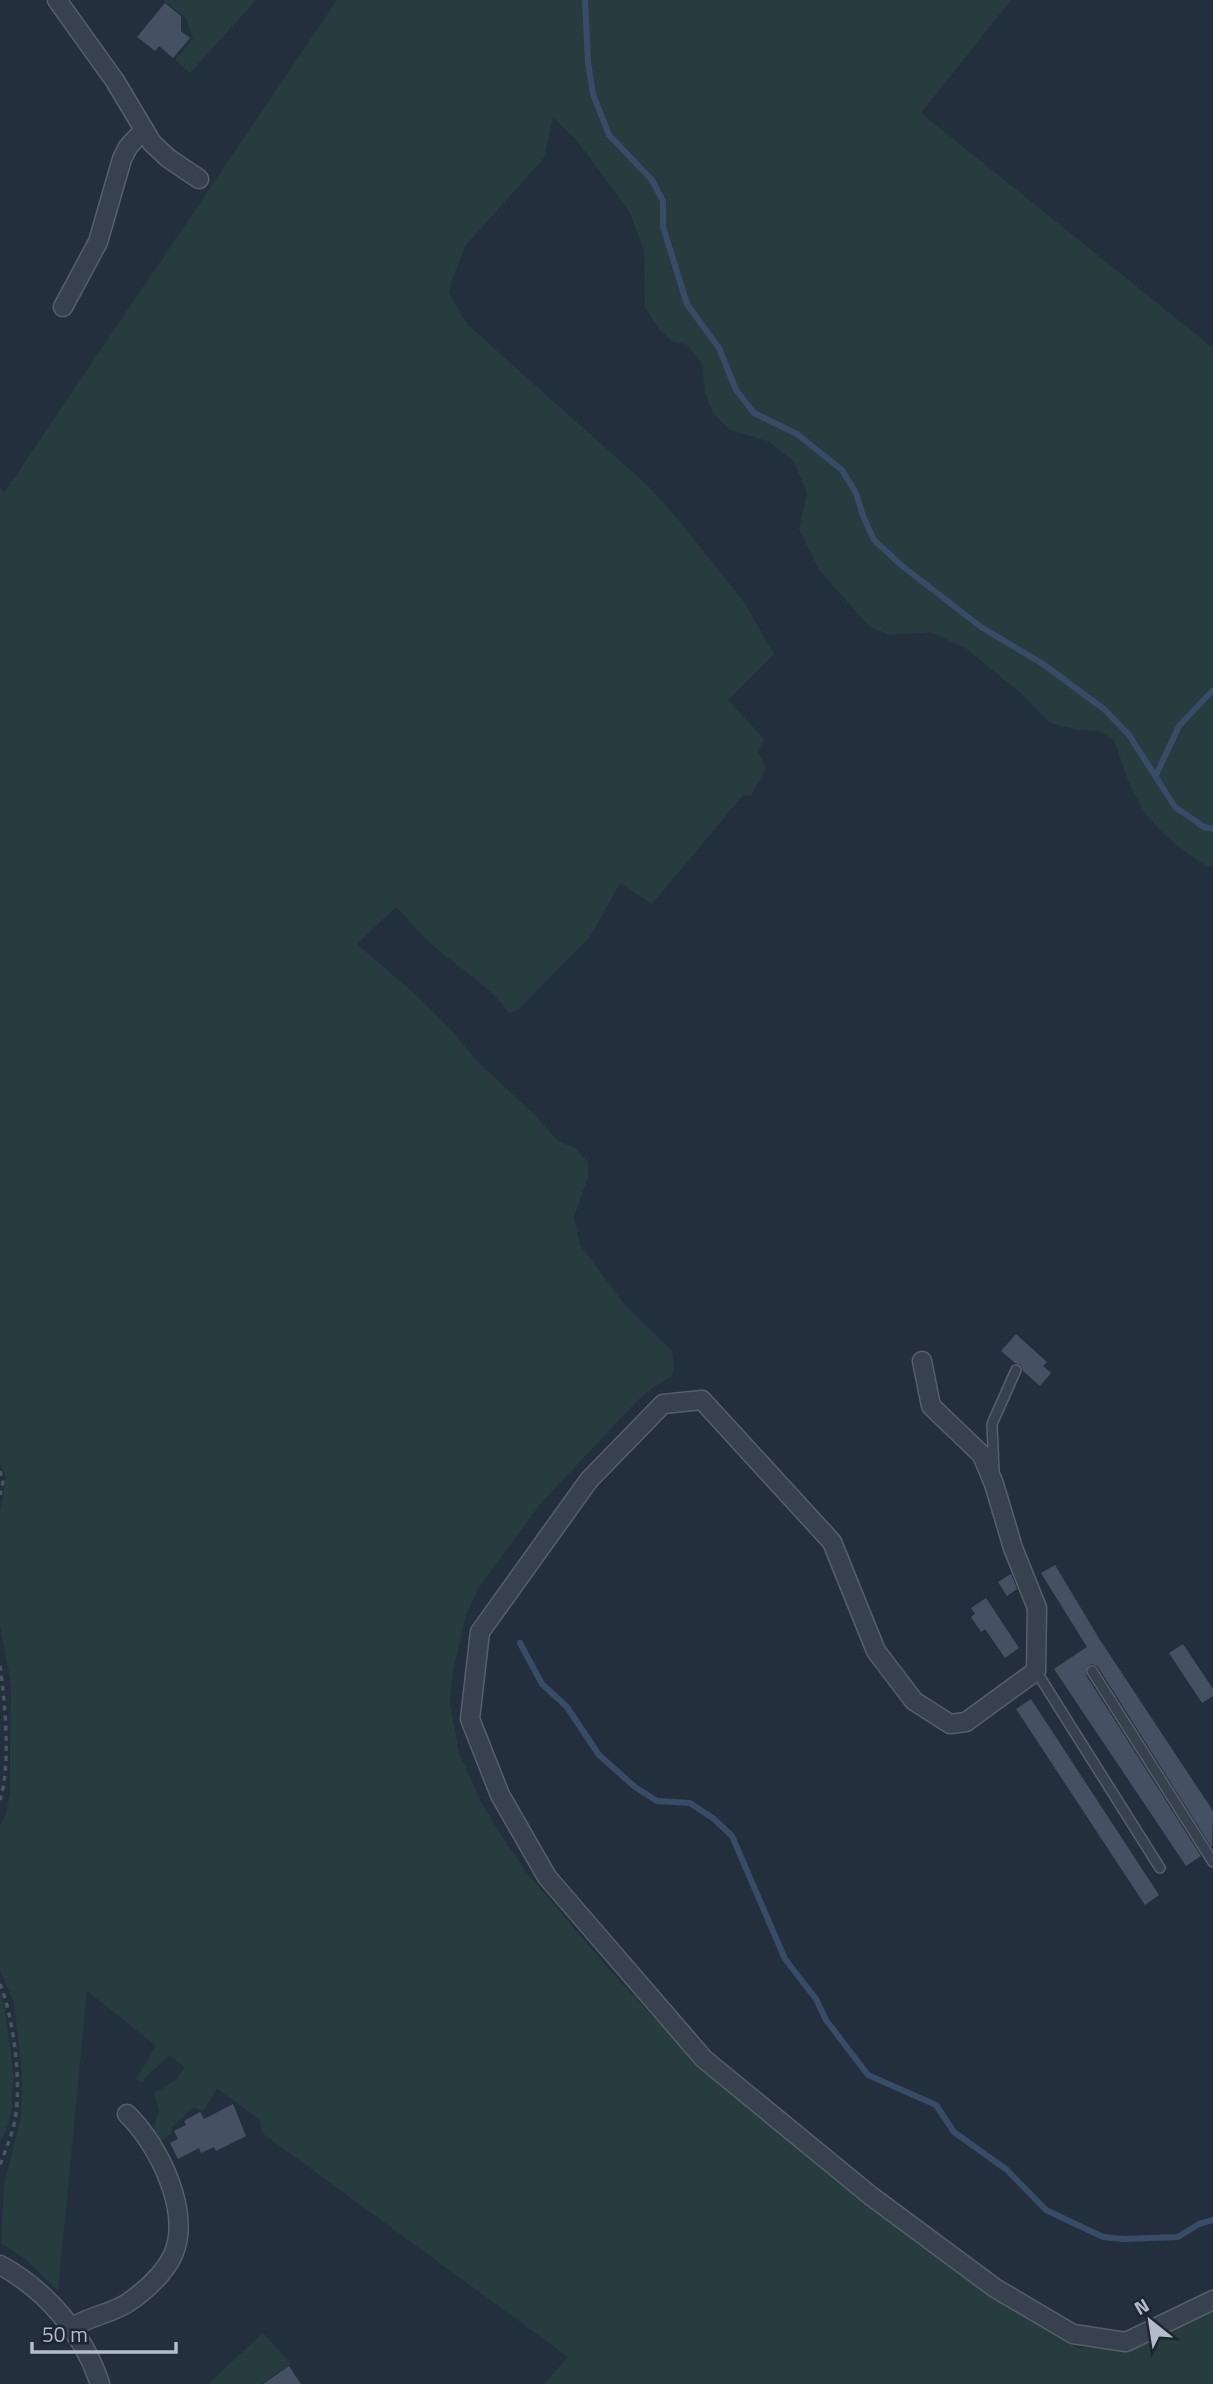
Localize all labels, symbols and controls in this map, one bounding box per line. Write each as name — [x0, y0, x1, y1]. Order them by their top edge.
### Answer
north arrow — [1115, 2286, 1185, 2356]
text: N — [1128, 2290, 1154, 2322]
scale bar — [32, 2310, 175, 2354]
text: 50 m — [42, 2318, 88, 2350]

